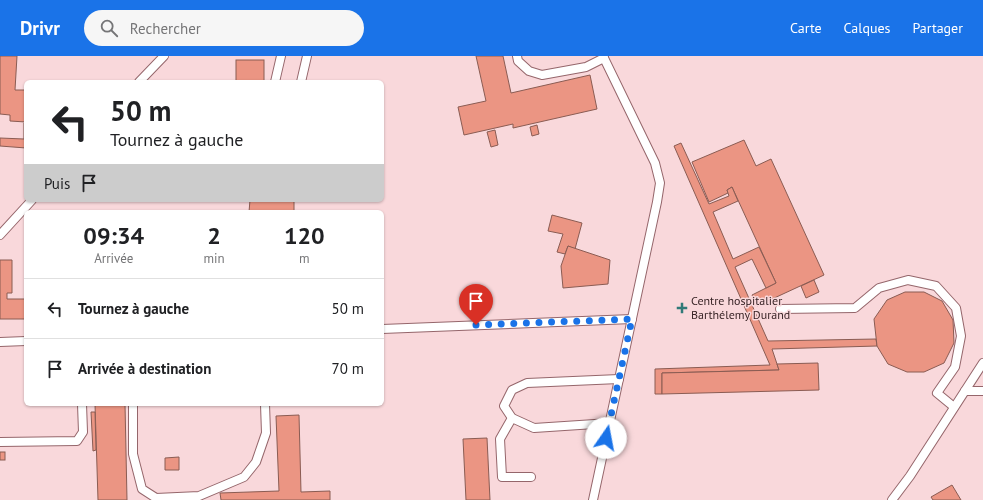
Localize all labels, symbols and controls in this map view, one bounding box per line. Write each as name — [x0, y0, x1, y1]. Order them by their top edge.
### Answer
search box — [84, 10, 364, 46]
text: Drivr — [20, 16, 60, 40]
icon: search — [98, 17, 120, 39]
text: Rechercher — [130, 19, 201, 38]
text: Carte — [790, 19, 822, 37]
text: Calques — [844, 19, 890, 37]
text: Partager — [912, 19, 963, 37]
text: 50 m — [110, 92, 171, 129]
icon: left — [44, 96, 96, 148]
text: Tournez à gauche — [110, 128, 243, 151]
icon: arrive — [78, 172, 100, 194]
text: Puis — [44, 174, 70, 193]
text: 09:34 — [83, 220, 144, 251]
text: 2 — [207, 220, 221, 251]
text: 120 — [284, 220, 325, 251]
text: Arrivée — [94, 250, 133, 267]
text: min — [203, 250, 225, 267]
text: m — [299, 250, 310, 267]
pin — [459, 284, 493, 325]
icon: arrive — [465, 290, 487, 312]
place label: Centre hospitalier Barthélemy Durand — [691, 293, 790, 322]
icon: left — [44, 298, 66, 320]
text: Tournez à gauche — [78, 299, 189, 318]
text: 50 m — [331, 299, 364, 318]
marker: Centre hospitalier Barthélemy Durand — [676, 302, 688, 314]
icon: arrive — [44, 358, 66, 380]
text: Arrivée à destination — [78, 359, 211, 378]
text: 70 m — [331, 359, 364, 378]
position arrow — [585, 417, 627, 459]

